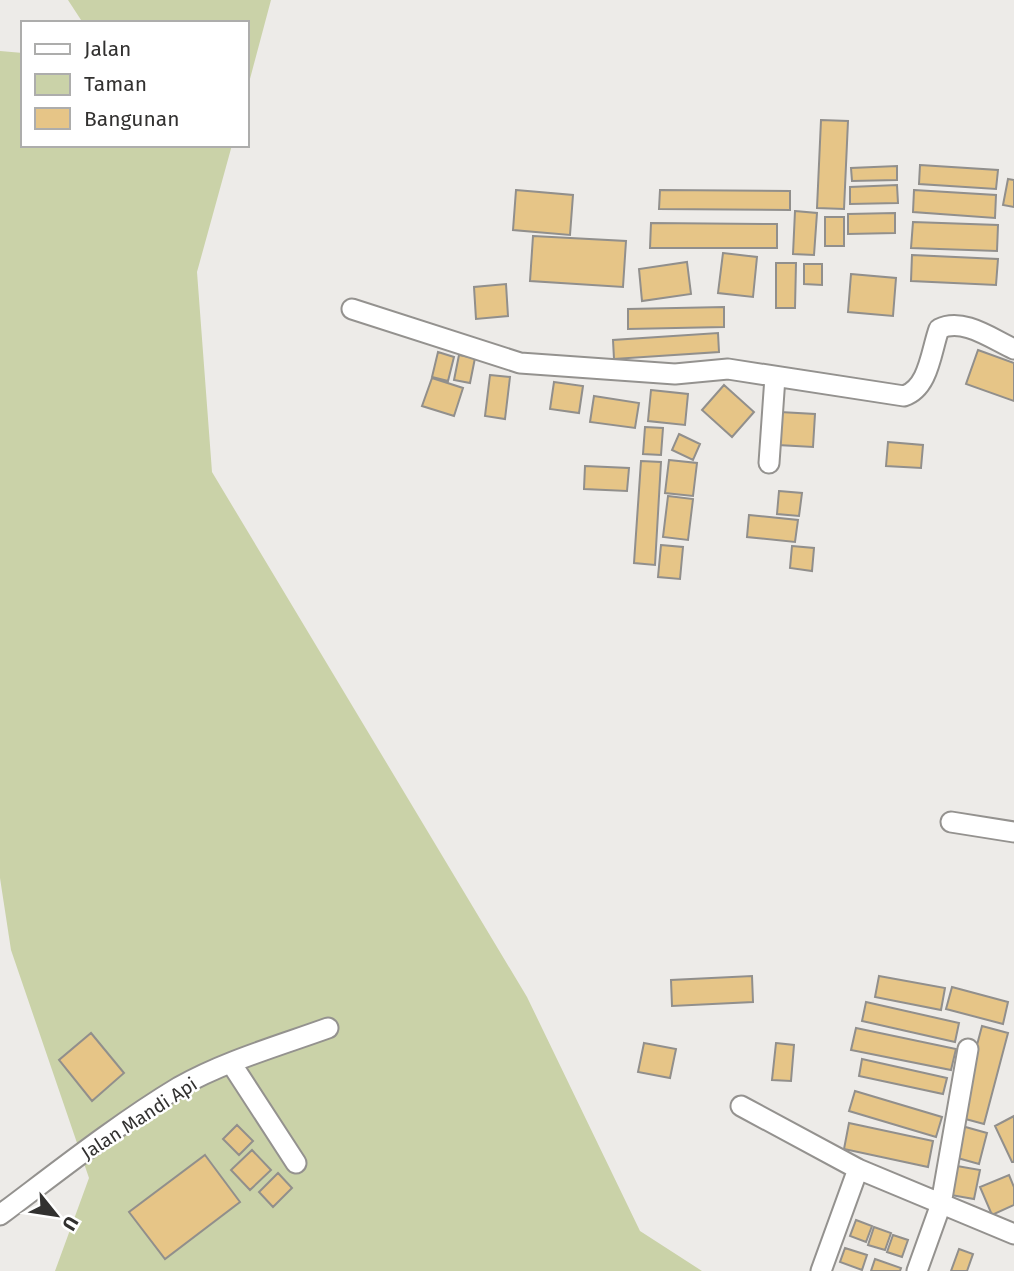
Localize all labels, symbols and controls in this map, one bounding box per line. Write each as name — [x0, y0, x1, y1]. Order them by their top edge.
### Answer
legend — [21, 21, 248, 147]
text: Jalan — [84, 36, 131, 62]
text: Taman — [84, 71, 147, 97]
text: Bangunan — [84, 106, 179, 132]
street label: Jalan Mandi Api — [77, 1072, 202, 1164]
north arrow — [21, 1180, 91, 1250]
text: U — [57, 1212, 83, 1234]

